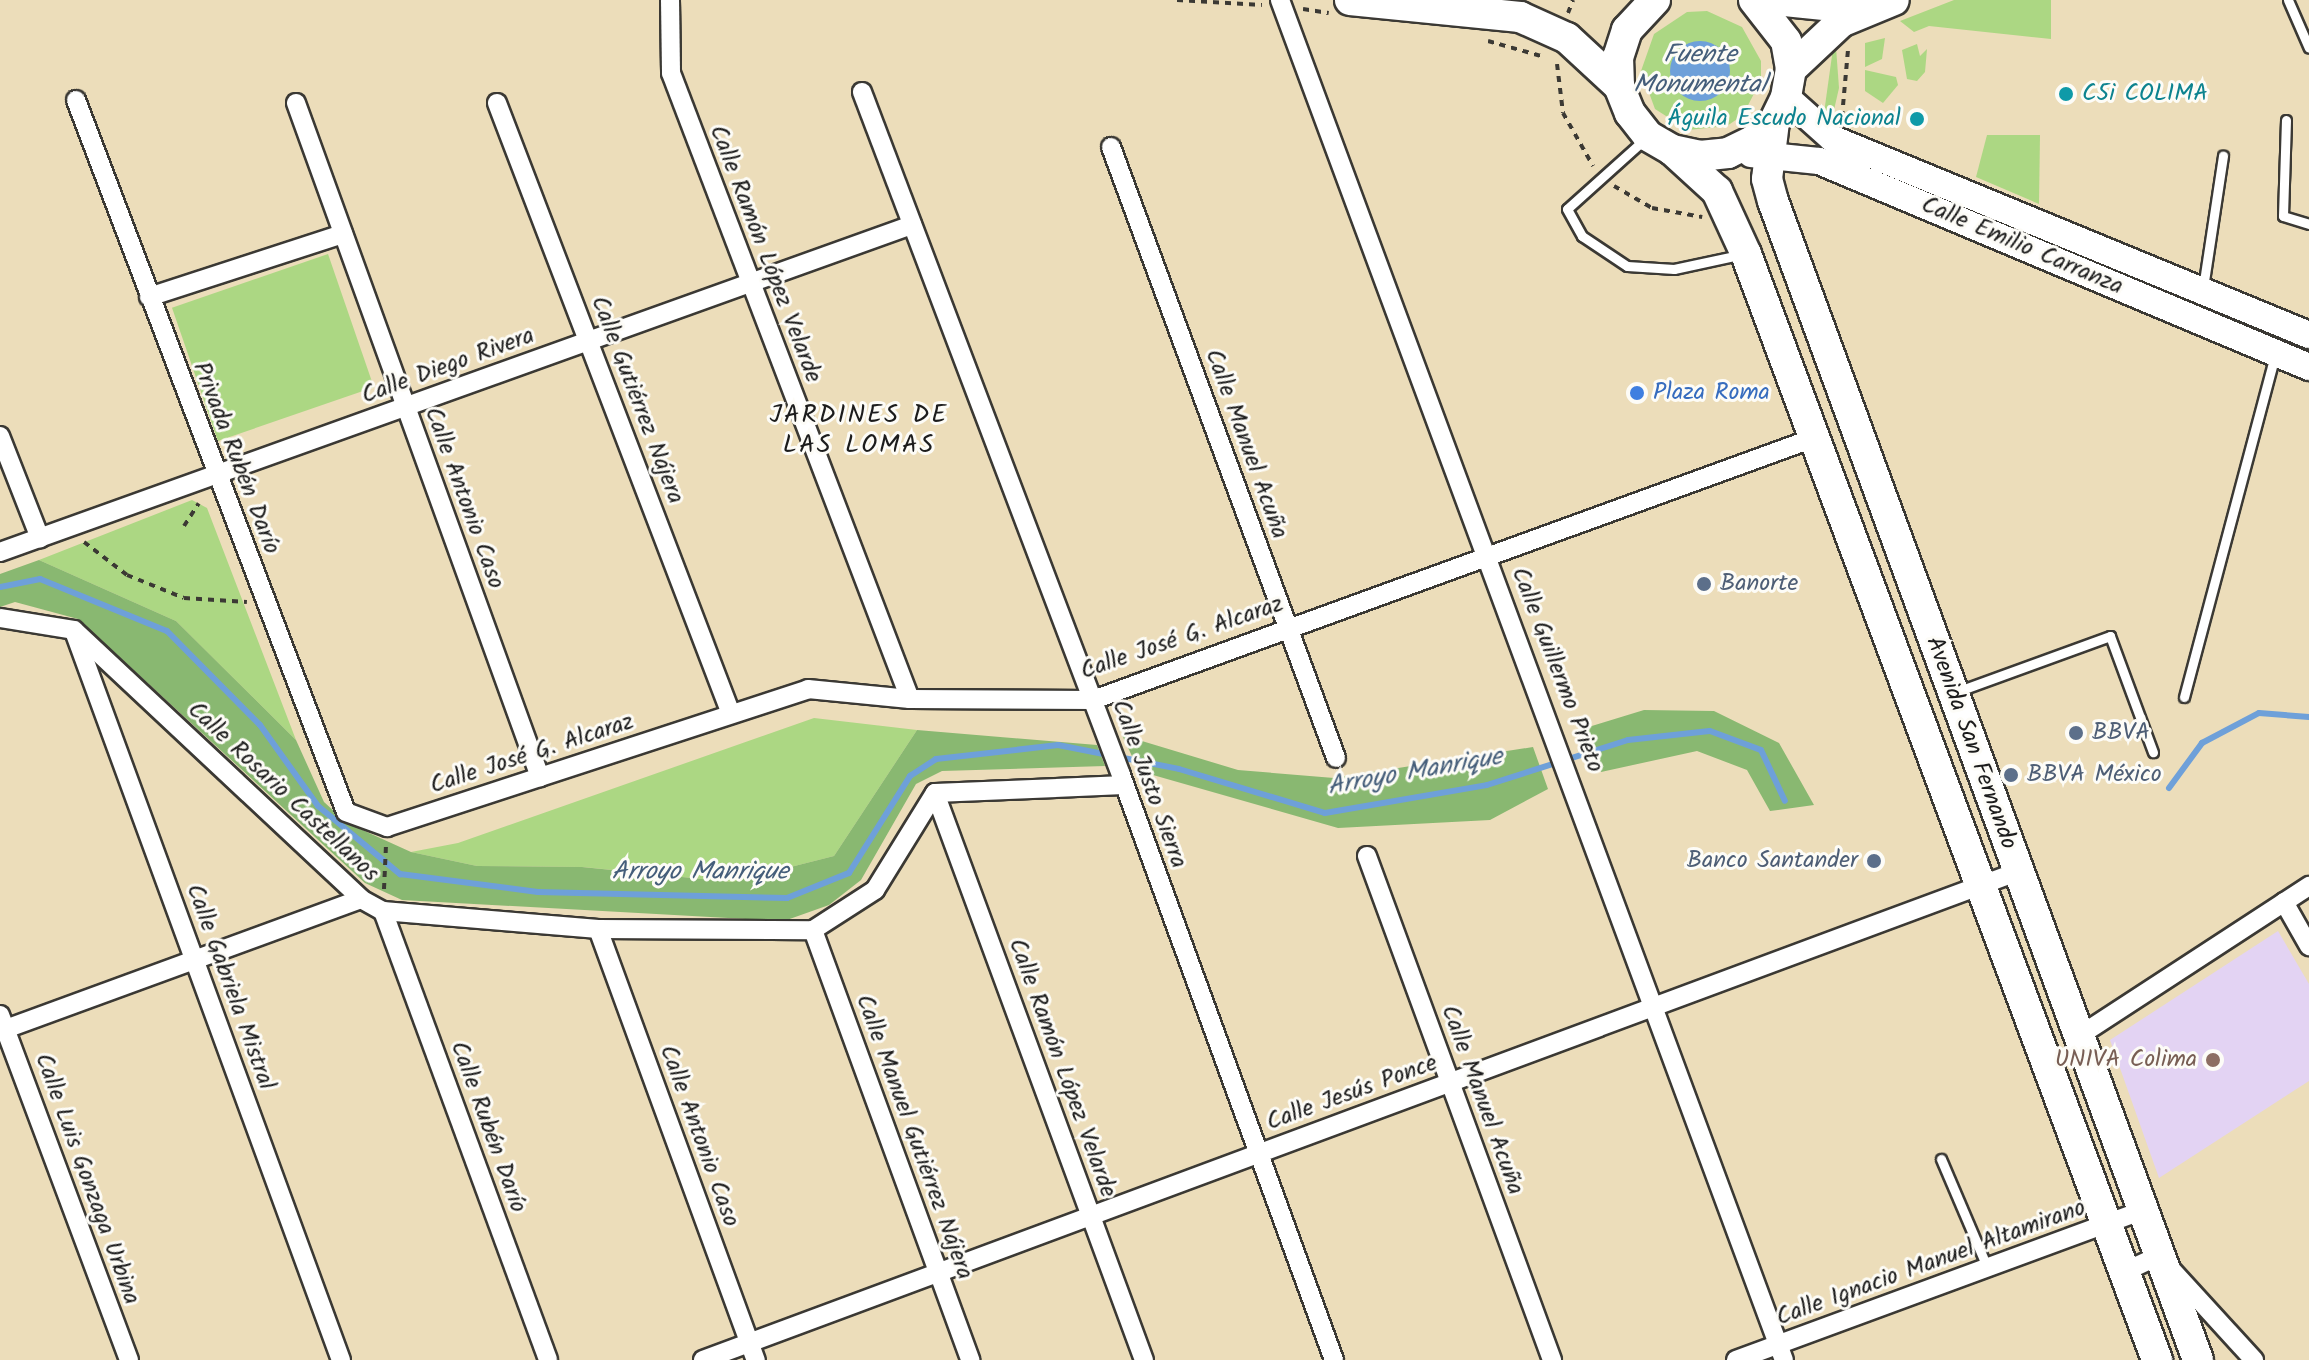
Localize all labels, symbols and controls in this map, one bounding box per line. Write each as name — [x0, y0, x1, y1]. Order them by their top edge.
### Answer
water label: Fuente Monumental — [1633, 40, 1767, 102]
place label: C5i COLIMA — [2082, 80, 2208, 108]
marker: C5i COLIMA — [2057, 85, 2075, 103]
place label: Águila Escudo Nacional — [1667, 105, 1901, 133]
marker: Águila Escudo Nacional — [1908, 110, 1926, 128]
street label: Calle Ramón López Velarde — [703, 121, 827, 387]
street label: Calle Emilio Carranza — [1917, 191, 2127, 301]
street label: Calle Gutiérrez Nájera — [584, 292, 690, 508]
street label: Calle Diego Rivera — [358, 321, 538, 411]
street label: Calle Manuel Acuña — [1198, 345, 1294, 543]
street label: Privada Rubén Darío — [186, 358, 286, 558]
place label: Plaza Roma — [1653, 379, 1770, 407]
marker: Plaza Roma — [1628, 384, 1646, 402]
district label: JARDINES DE LAS LOMAS — [769, 400, 949, 462]
street label: Calle Antonio Caso — [418, 403, 510, 593]
street label: Calle Guillermo Prieto — [1505, 563, 1609, 777]
place label: Banorte — [1720, 570, 1798, 598]
marker: Banorte — [1695, 575, 1713, 593]
street label: Calle José G. Alcaraz — [1077, 590, 1287, 686]
street label: Avenida San Fernando — [1919, 633, 2023, 853]
street label: Calle Rosario Castellanos — [181, 696, 385, 888]
street label: Calle Justo Sierra — [1105, 696, 1193, 872]
street label: Calle José G. Alcaraz — [427, 707, 637, 801]
place label: BBVA — [2092, 719, 2150, 747]
marker: BBVA — [2067, 724, 2085, 742]
water label: Arroyo Manrique — [1325, 742, 1505, 804]
place label: BBVA México — [2027, 761, 2162, 789]
marker: BBVA México — [2002, 766, 2020, 784]
place label: Banco Santander — [1687, 847, 1858, 875]
marker: Banco Santander — [1865, 852, 1883, 870]
water label: Arroyo Manrique — [611, 857, 789, 889]
street label: Calle Gabriela Mistral — [179, 880, 281, 1094]
street label: Calle Ramón López Velarde — [1002, 935, 1122, 1201]
street label: Calle Manuel Gutiérrez Nájera — [849, 991, 979, 1283]
street label: Calle Manuel Acuña — [1434, 1001, 1530, 1199]
street label: Calle Rubén Darío — [444, 1037, 532, 1217]
street label: Calle Antonio Caso — [653, 1041, 745, 1231]
place label: UNIVA Colima — [2055, 1046, 2197, 1074]
street label: Calle Jesús Ponce — [1263, 1049, 1441, 1137]
street label: Calle Luis Gonzaga Urbina — [28, 1050, 146, 1308]
marker: UNIVA Colima — [2204, 1051, 2222, 1069]
street label: Calle Ignacio Manuel Altamirano — [1772, 1194, 2090, 1332]

